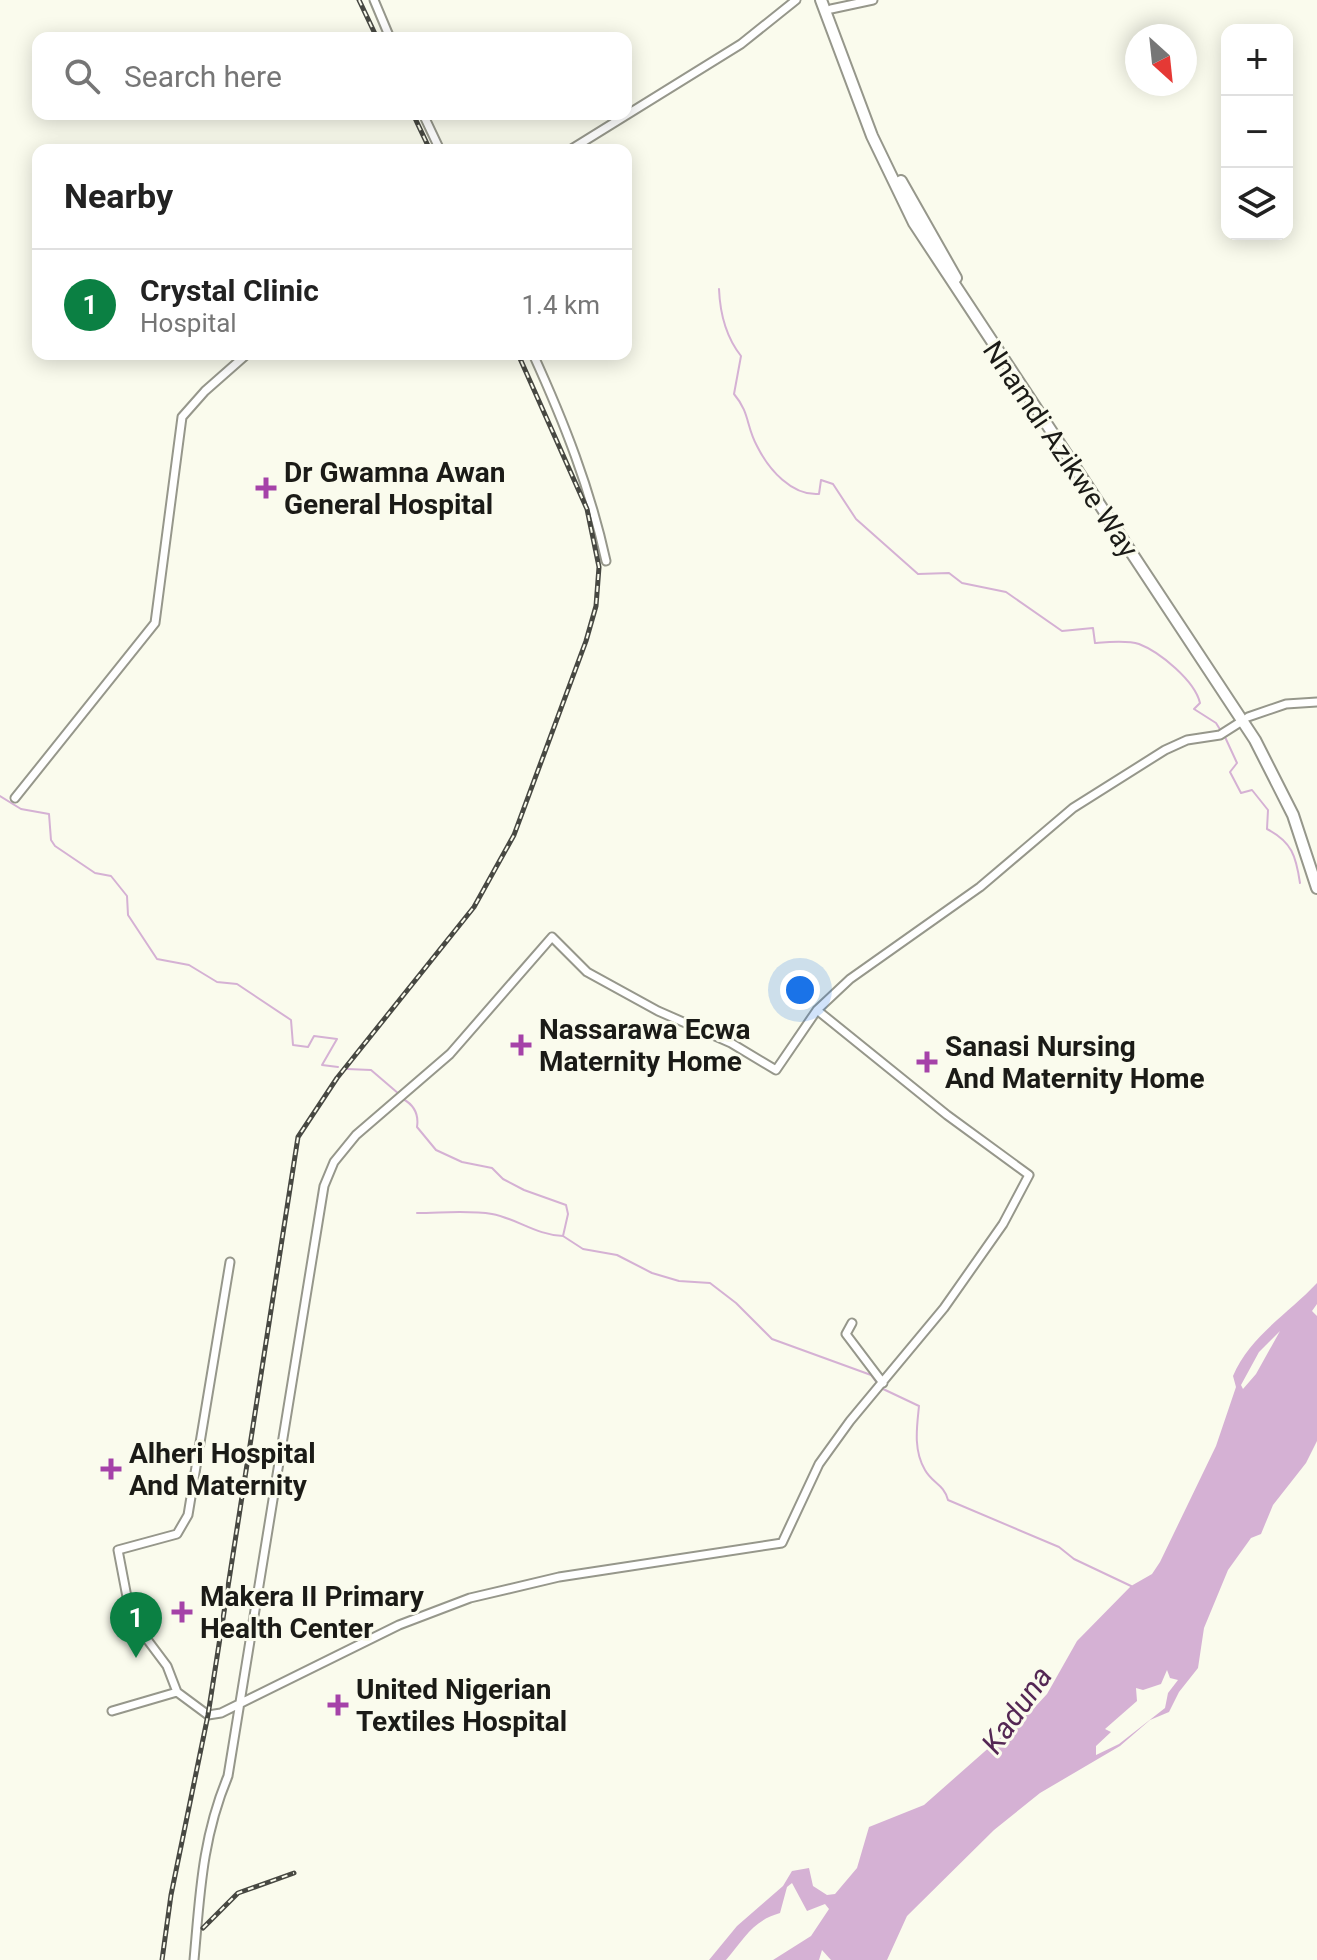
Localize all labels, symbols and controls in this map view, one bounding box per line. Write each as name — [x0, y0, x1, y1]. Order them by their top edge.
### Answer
north arrow — [1125, 24, 1197, 96]
map controls — [1221, 24, 1293, 240]
button: + — [1221, 24, 1293, 96]
search box — [32, 32, 632, 120]
icon: search — [60, 54, 104, 98]
text: Search here — [124, 59, 282, 94]
button: − — [1221, 96, 1293, 168]
button: layers — [1221, 168, 1293, 240]
text: Nearby — [64, 176, 173, 216]
text: Crystal Clinic — [140, 273, 319, 308]
text: 1 — [83, 290, 97, 320]
text: 1.4 km — [521, 290, 600, 320]
text: Hospital — [140, 308, 237, 338]
street label: Nnamdi Azikwe Way — [976, 335, 1145, 564]
place label: Dr Gwamna Awan General Hospital — [284, 456, 506, 521]
marker: Dr Gwamna Awan General Hospital — [255, 477, 277, 499]
your location — [780, 970, 820, 1010]
place label: Nassarawa Ecwa Maternity Home — [539, 1013, 750, 1078]
place label: Sanasi Nursing And Maternity Home — [945, 1030, 1205, 1095]
marker: Nassarawa Ecwa Maternity Home — [510, 1034, 532, 1056]
marker: Sanasi Nursing And Maternity Home — [916, 1051, 938, 1073]
place label: Alheri Hospital And Maternity — [129, 1437, 316, 1502]
marker: Alheri Hospital And Maternity — [100, 1458, 122, 1480]
place label: Makera II Primary Health Center — [200, 1580, 425, 1645]
pin: 1 — [110, 1592, 162, 1658]
marker: Makera II Primary Health Center — [171, 1601, 193, 1623]
water label: Kaduna — [974, 1659, 1059, 1760]
place label: United Nigerian Textiles Hospital — [356, 1673, 567, 1738]
marker: United Nigerian Textiles Hospital — [327, 1694, 349, 1716]

